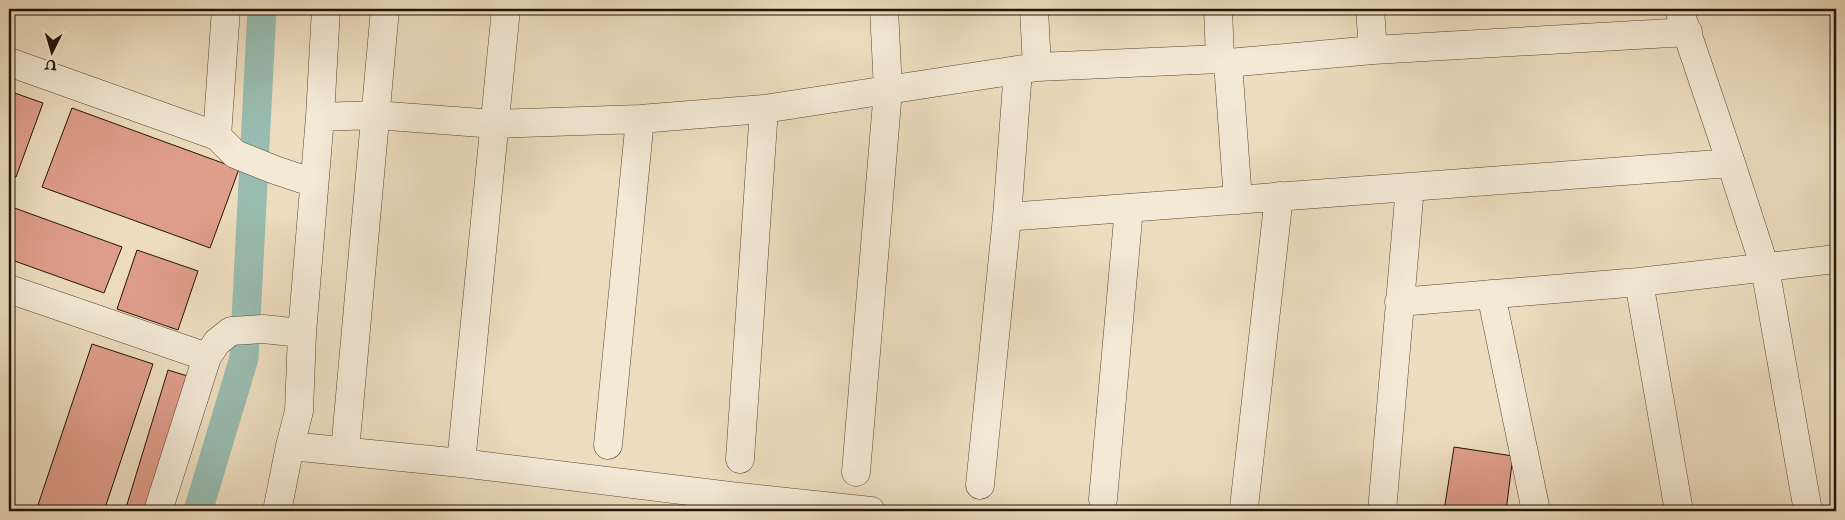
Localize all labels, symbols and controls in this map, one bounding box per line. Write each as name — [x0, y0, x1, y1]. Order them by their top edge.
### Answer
north arrow — [28, 28, 78, 78]
text: U — [43, 54, 59, 74]

